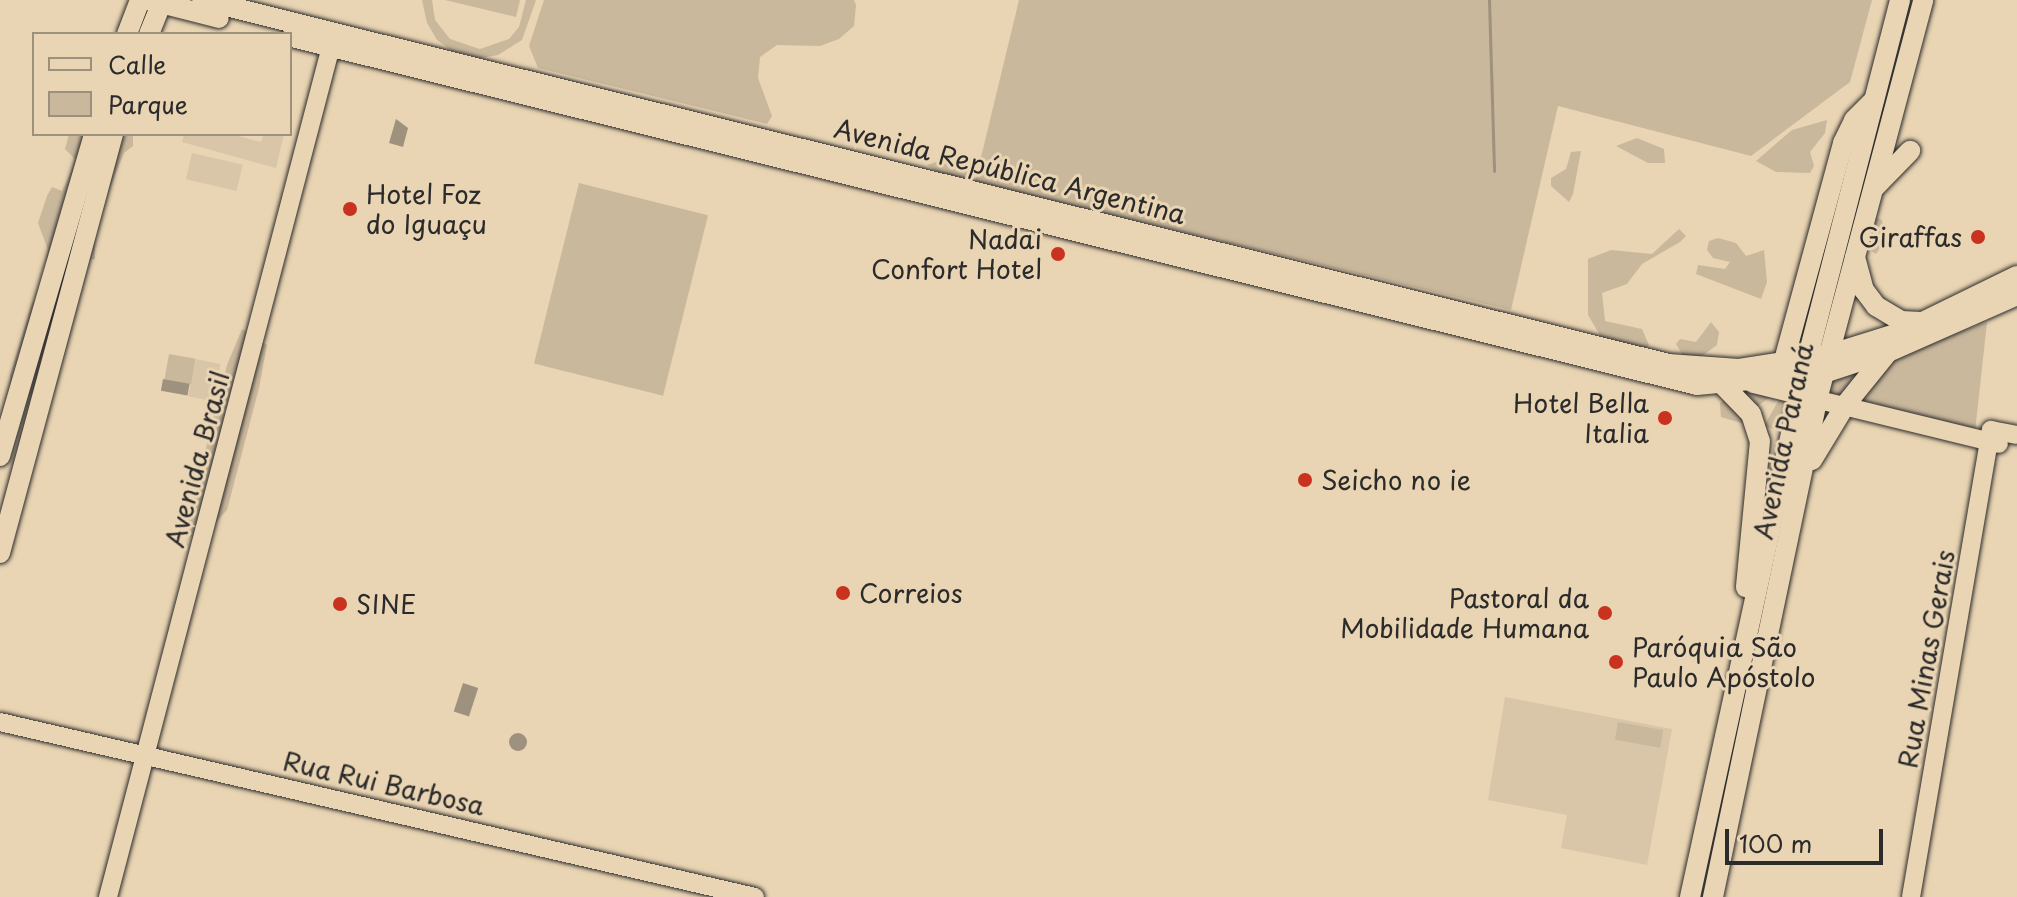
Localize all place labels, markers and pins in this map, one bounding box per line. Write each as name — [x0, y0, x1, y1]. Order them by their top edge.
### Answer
place label: Hotel Foz do Iguaçu — [366, 178, 487, 240]
marker: Hotel Foz do Iguaçu — [341, 200, 359, 218]
place label: Giraffas — [1859, 221, 1962, 253]
place label: Nadai Confort Hotel — [870, 223, 1042, 284]
marker: Giraffas — [1969, 228, 1987, 246]
marker: Nadai Confort Hotel — [1049, 245, 1067, 263]
place label: Hotel Bella Italia — [1512, 387, 1649, 448]
marker: Hotel Bella Italia — [1656, 409, 1674, 427]
place label: Seicho no ie — [1321, 464, 1470, 496]
marker: Seicho no ie — [1296, 471, 1314, 489]
place label: Correios — [859, 577, 963, 609]
place label: Pastoral da Mobilidade Humana — [1340, 582, 1589, 644]
marker: Correios — [834, 584, 852, 602]
place label: SINE — [356, 588, 416, 620]
marker: SINE — [331, 595, 349, 613]
marker: Pastoral da Mobilidade Humana — [1596, 604, 1614, 622]
place label: Paróquia São Paulo Apóstolo — [1632, 631, 1816, 692]
marker: Paróquia São Paulo Apóstolo — [1607, 653, 1625, 671]

